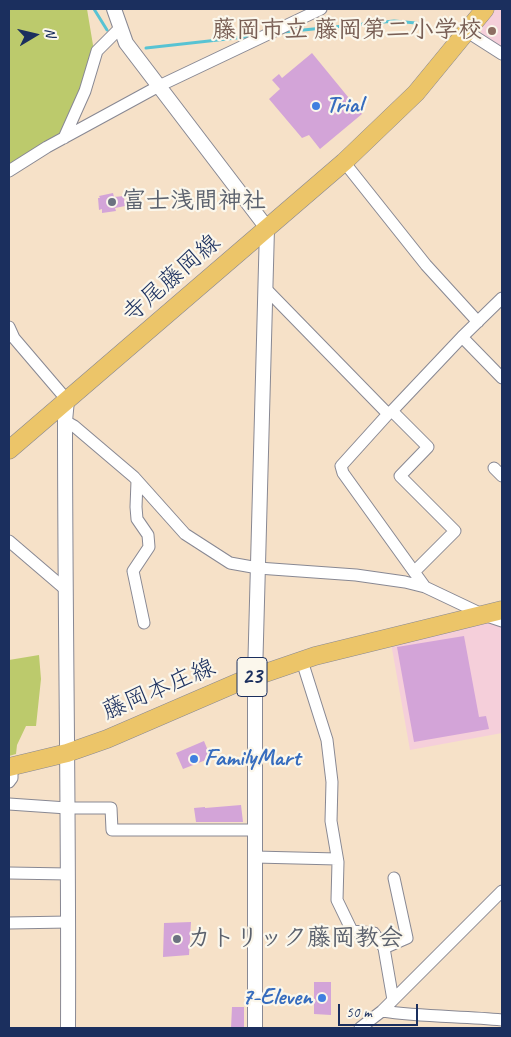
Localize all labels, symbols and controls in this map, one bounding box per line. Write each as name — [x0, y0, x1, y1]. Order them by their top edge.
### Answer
north arrow — [10, 10, 60, 60]
place label: 藤岡市立 藤岡第二小学校 — [212, 17, 482, 45]
marker: 藤岡市立 藤岡第二小学校 — [486, 25, 498, 37]
text: N — [41, 27, 59, 38]
place label: Trial — [326, 92, 363, 120]
marker: Trial — [310, 100, 322, 112]
place label: 富士浅間神社 — [122, 188, 266, 216]
marker: 富士浅間神社 — [106, 196, 118, 208]
street label: 寺尾藤岡線 — [117, 229, 227, 329]
street label: 藤岡本庄線 — [98, 653, 220, 727]
road number: 23 — [237, 658, 267, 696]
place label: FamilyMart — [204, 745, 300, 773]
marker: FamilyMart — [188, 753, 200, 765]
place label: カトリック藤岡教会 — [187, 925, 403, 953]
marker: カトリック藤岡教会 — [171, 933, 183, 945]
place label: 7-Eleven — [241, 984, 312, 1012]
marker: 7-Eleven — [316, 992, 328, 1004]
scale bar — [341, 994, 421, 1026]
text: 50 m — [346, 1003, 372, 1022]

